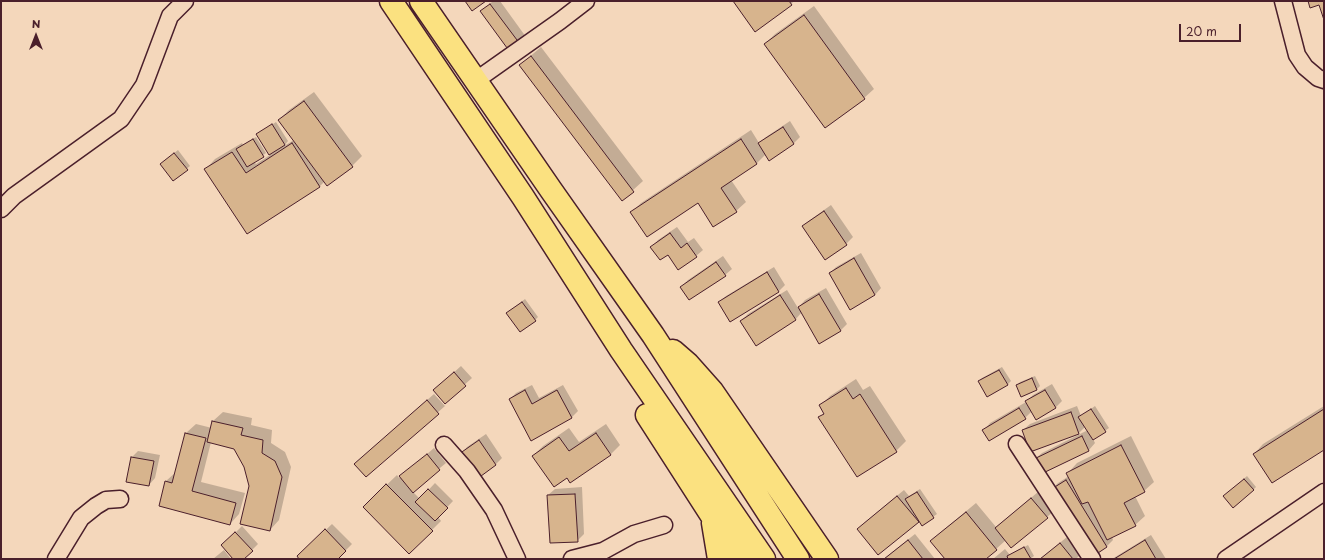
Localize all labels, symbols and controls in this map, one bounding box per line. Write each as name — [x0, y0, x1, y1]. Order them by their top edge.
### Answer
text: N — [32, 15, 40, 32]
north arrow — [16, 16, 56, 56]
scale bar — [1181, 16, 1243, 42]
text: 20 m — [1186, 22, 1217, 40]

